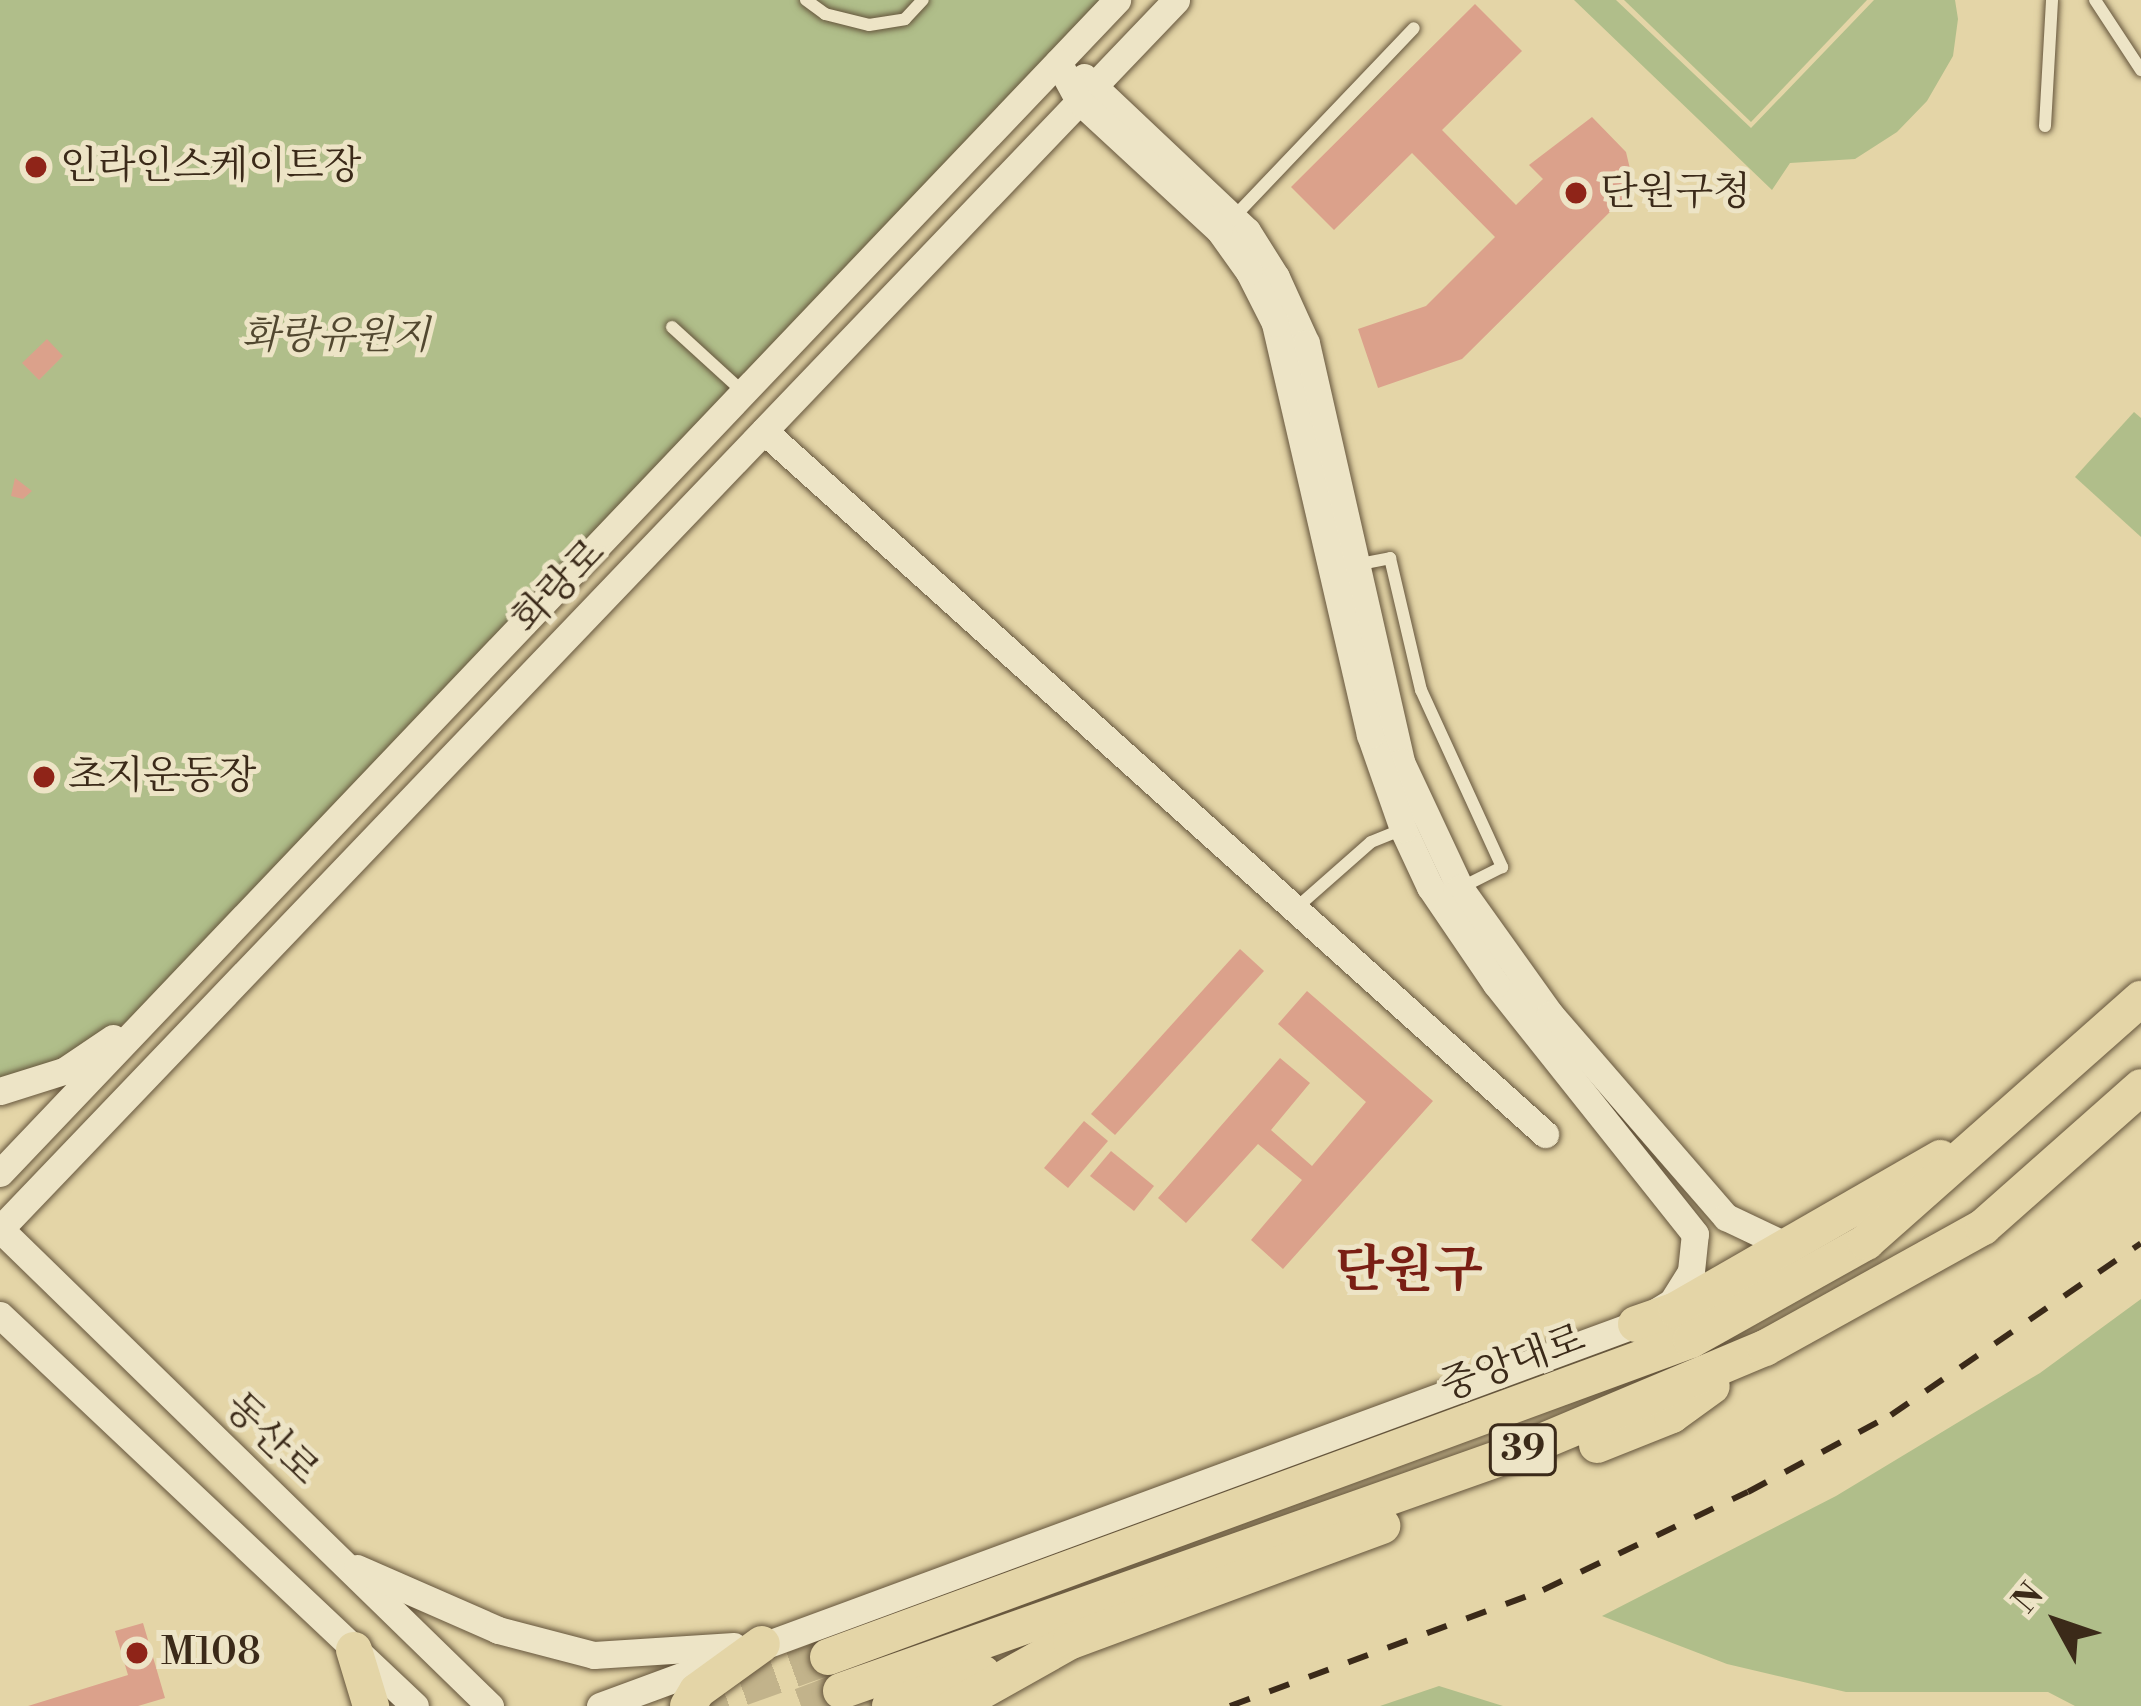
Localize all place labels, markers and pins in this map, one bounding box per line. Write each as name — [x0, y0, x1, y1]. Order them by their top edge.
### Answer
place label: 인라인스케이트장 — [60, 144, 361, 190]
marker: 인라인스케이트장 — [23, 154, 49, 180]
place label: 단원구청 — [1600, 170, 1751, 216]
marker: 단원구청 — [1563, 180, 1589, 206]
place label: 초지운동장 — [68, 754, 256, 800]
marker: 초지운동장 — [31, 764, 57, 790]
place label: M108 — [161, 1630, 261, 1676]
marker: M108 — [124, 1640, 150, 1666]

